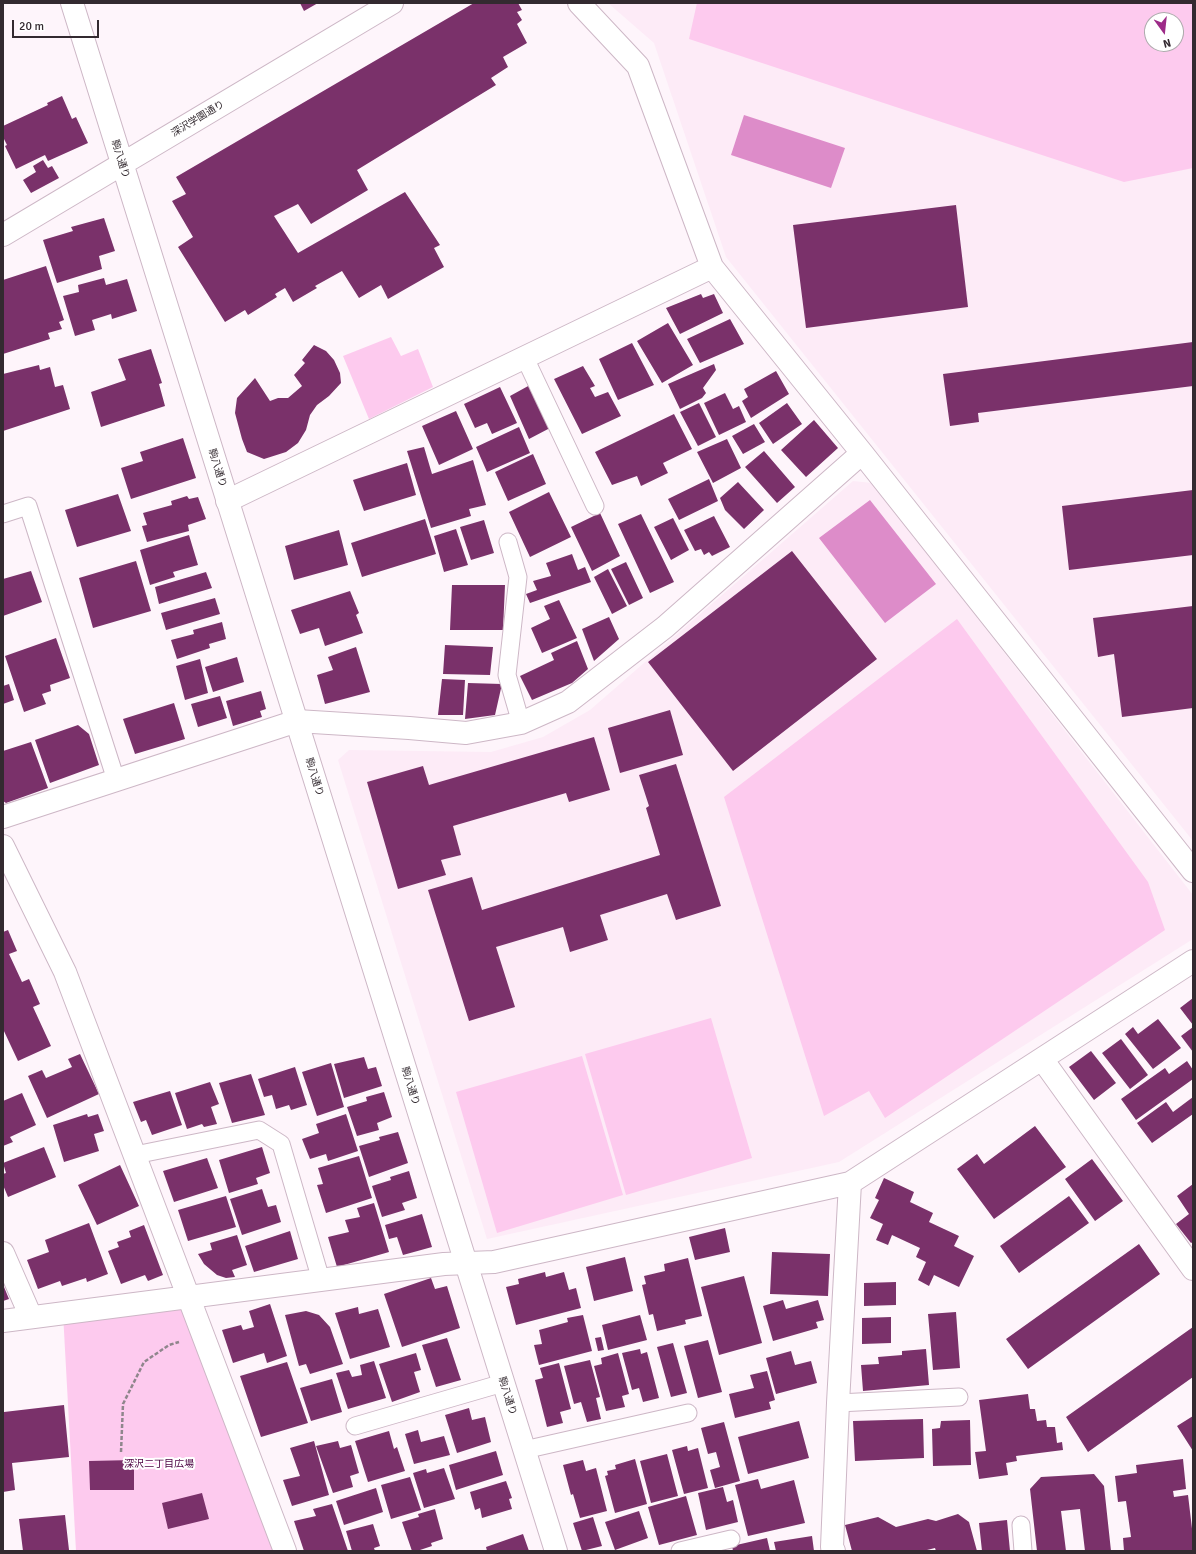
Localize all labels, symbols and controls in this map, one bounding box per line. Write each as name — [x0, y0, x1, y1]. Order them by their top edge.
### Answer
scale bar — [14, 12, 101, 38]
north arrow — [1144, 12, 1184, 52]
text: 20 m — [19, 19, 44, 34]
text: N — [1162, 36, 1172, 50]
street label: 深沢学園通り — [169, 98, 227, 140]
street label: 駒八通り — [108, 138, 132, 180]
street label: 駒八通り — [205, 447, 229, 489]
street label: 駒八通り — [302, 756, 326, 798]
street label: 駒八通り — [398, 1065, 422, 1107]
street label: 駒八通り — [495, 1375, 519, 1417]
park label: 深沢二丁目広場 — [124, 1458, 194, 1470]

